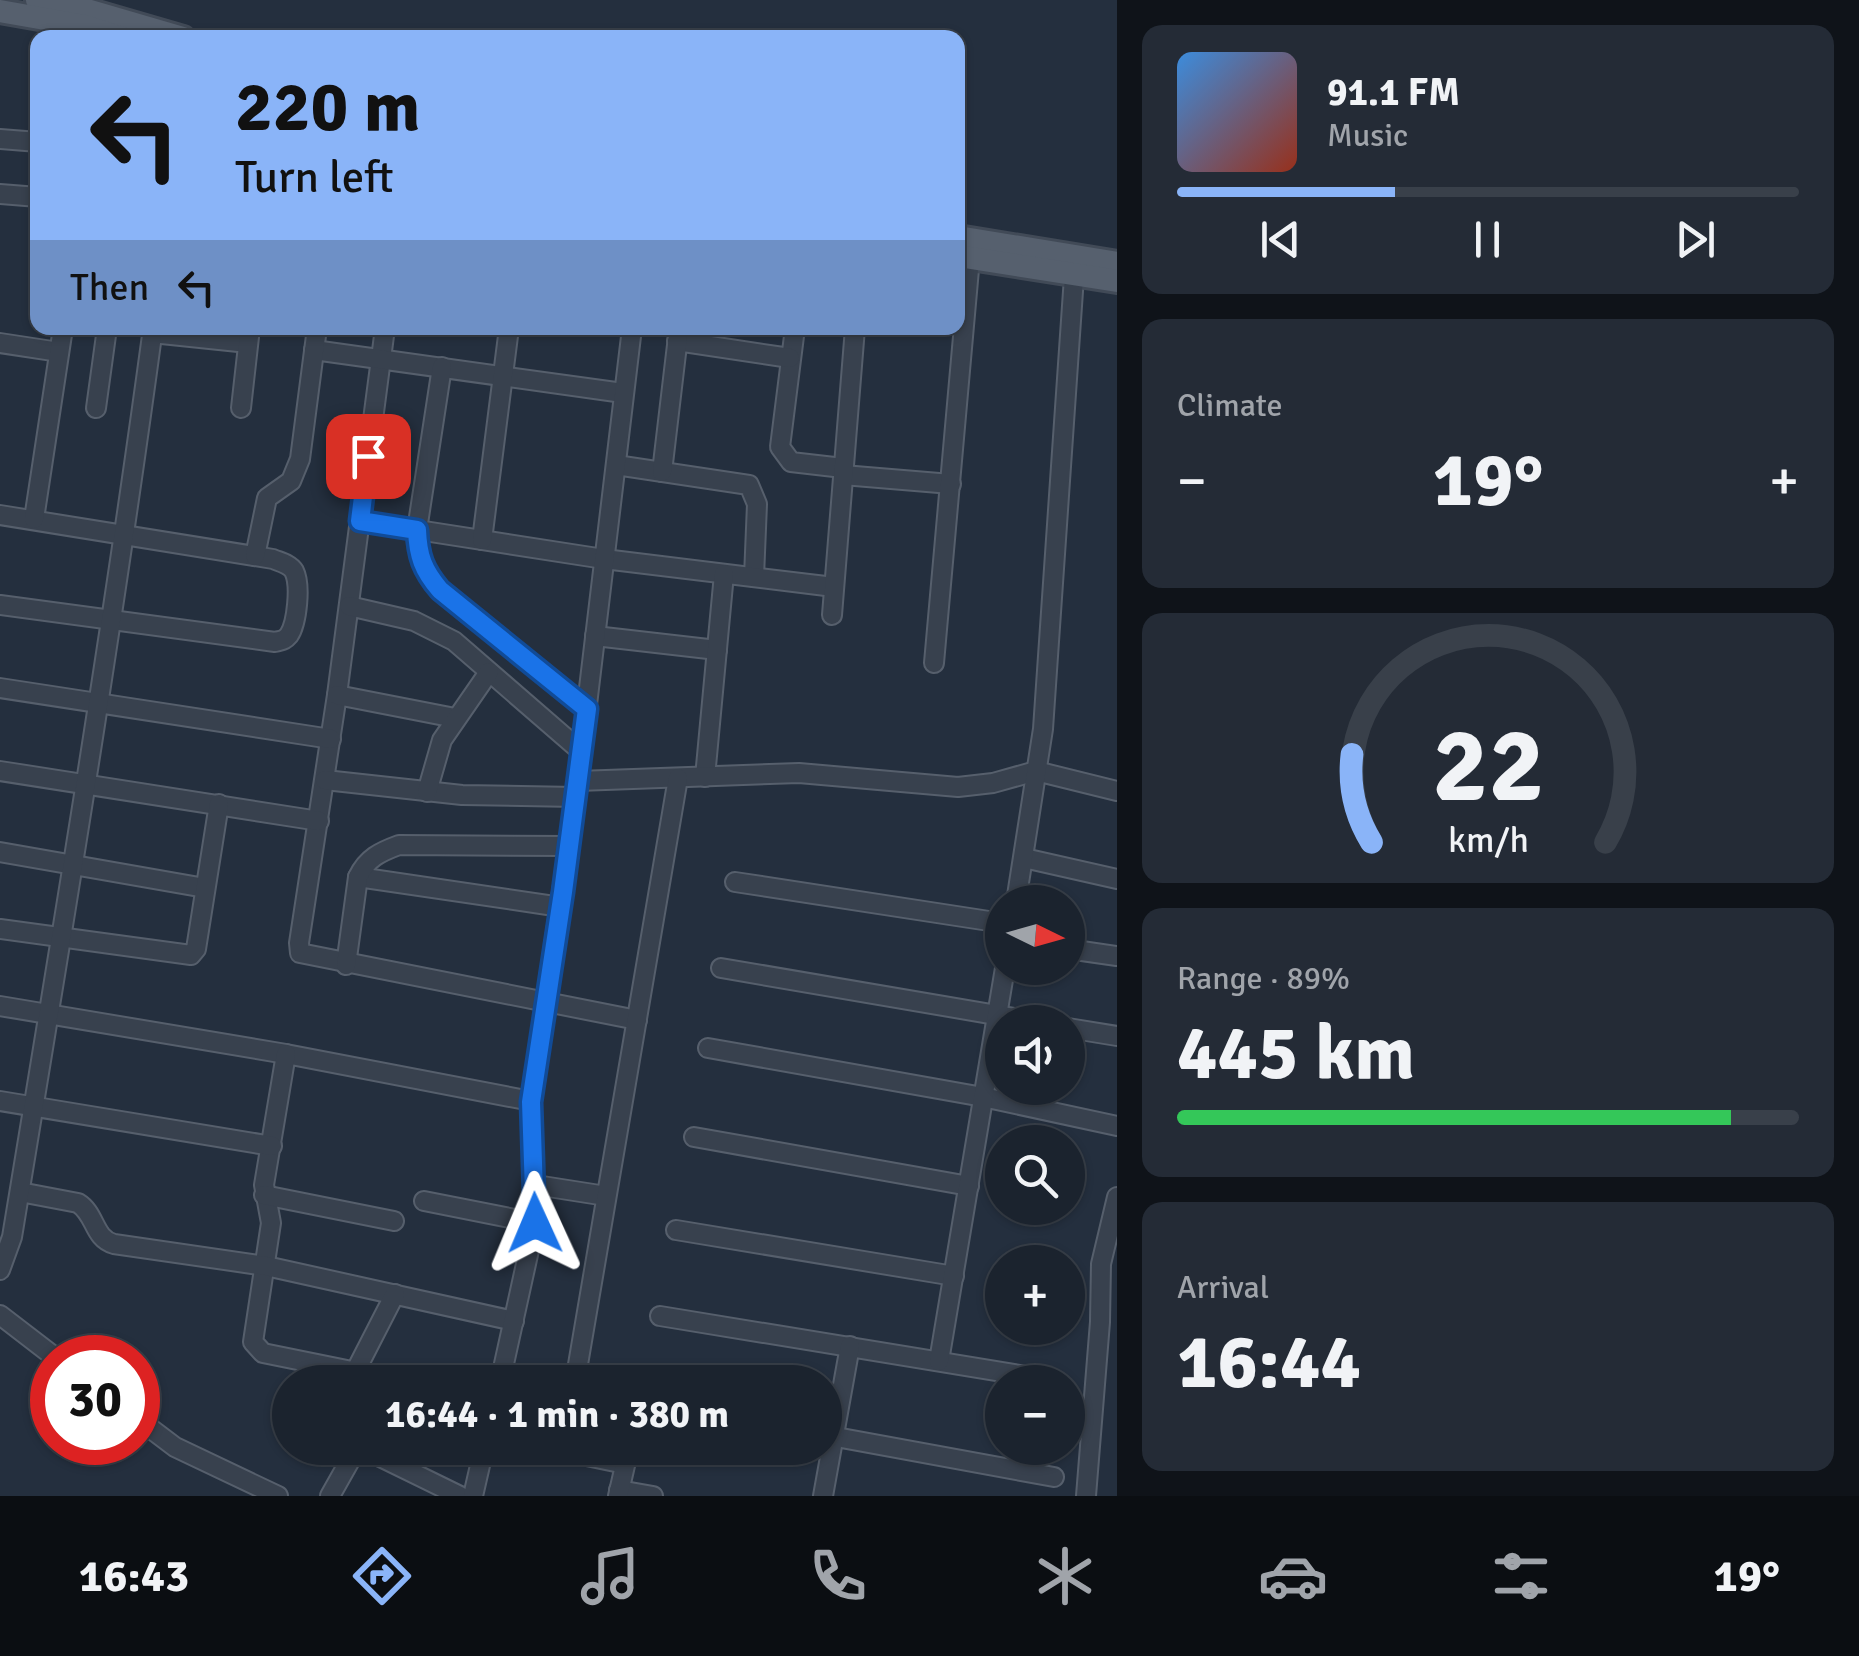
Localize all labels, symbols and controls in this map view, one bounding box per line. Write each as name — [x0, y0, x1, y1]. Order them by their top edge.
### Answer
text: 220 m — [235, 64, 420, 150]
text: 91.1 FM — [1327, 69, 1460, 116]
icon: left — [70, 70, 200, 200]
text: Music — [1327, 116, 1408, 155]
text: Turn left — [235, 150, 394, 205]
icon: previous — [1253, 212, 1308, 267]
icon: pause — [1460, 212, 1515, 267]
icon: next — [1668, 212, 1723, 267]
icon: left — [169, 260, 224, 315]
text: Then — [70, 264, 149, 311]
text: Climate — [1177, 386, 1283, 425]
pin — [326, 414, 411, 499]
icon: arrive — [341, 429, 396, 484]
text: 19° — [1433, 434, 1544, 527]
text: − — [1177, 447, 1207, 515]
text: + — [1769, 447, 1799, 515]
text: 22 — [1432, 702, 1544, 830]
text: km/h — [1448, 818, 1528, 862]
north arrow — [985, 885, 1085, 985]
map controls — [985, 885, 1085, 1465]
text: Range · 89% — [1177, 959, 1350, 998]
button: sound — [985, 1005, 1085, 1105]
text: 445 km — [1177, 1007, 1415, 1100]
button: search — [985, 1125, 1085, 1225]
position arrow — [483, 1171, 587, 1275]
button: + — [985, 1245, 1085, 1345]
text: Arrival — [1177, 1268, 1269, 1307]
text: 16:44 — [1177, 1316, 1361, 1409]
speed limit sign: 30 — [30, 1335, 160, 1465]
button: − — [985, 1365, 1085, 1465]
text: 16:44 · 1 min · 380 m — [385, 1391, 729, 1438]
icon: directions — [347, 1541, 417, 1611]
icon: music — [575, 1541, 645, 1611]
icon: phone — [803, 1541, 873, 1611]
icon: climate — [1030, 1541, 1100, 1611]
icon: car — [1258, 1541, 1328, 1611]
icon: filters — [1486, 1541, 1556, 1611]
text: 16:43 — [79, 1549, 189, 1604]
text: 19° — [1713, 1549, 1780, 1604]

